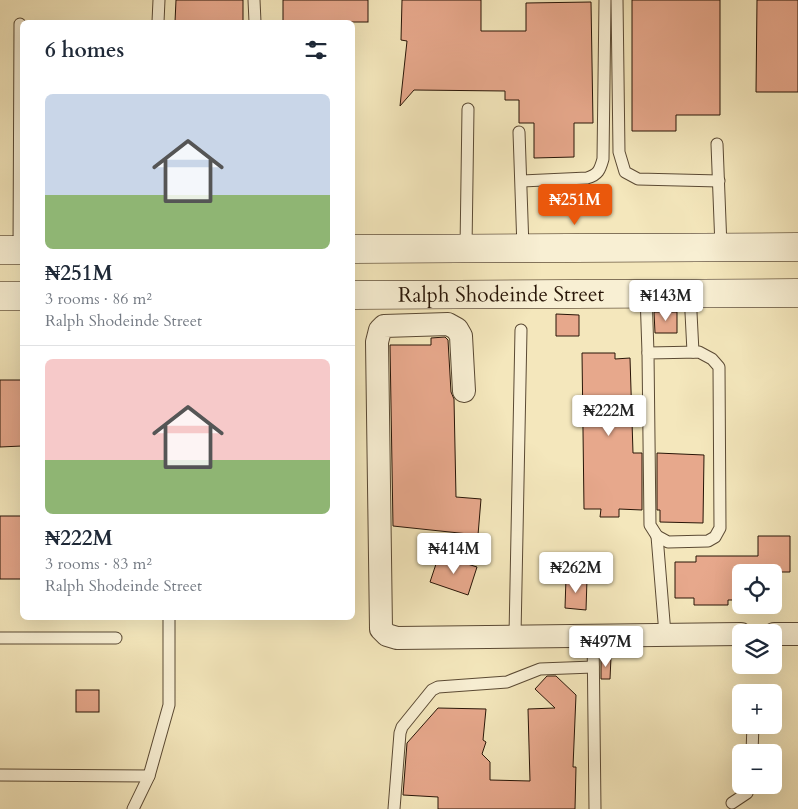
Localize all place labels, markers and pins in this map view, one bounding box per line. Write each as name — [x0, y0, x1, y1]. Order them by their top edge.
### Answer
pin: ₦251M — [540, 184, 610, 226]
pin: ₦143M — [631, 280, 701, 322]
pin: ₦222M — [574, 394, 644, 437]
pin: ₦414M — [419, 532, 489, 575]
pin: ₦262M — [541, 552, 611, 594]
pin: ₦497M — [571, 626, 641, 668]

